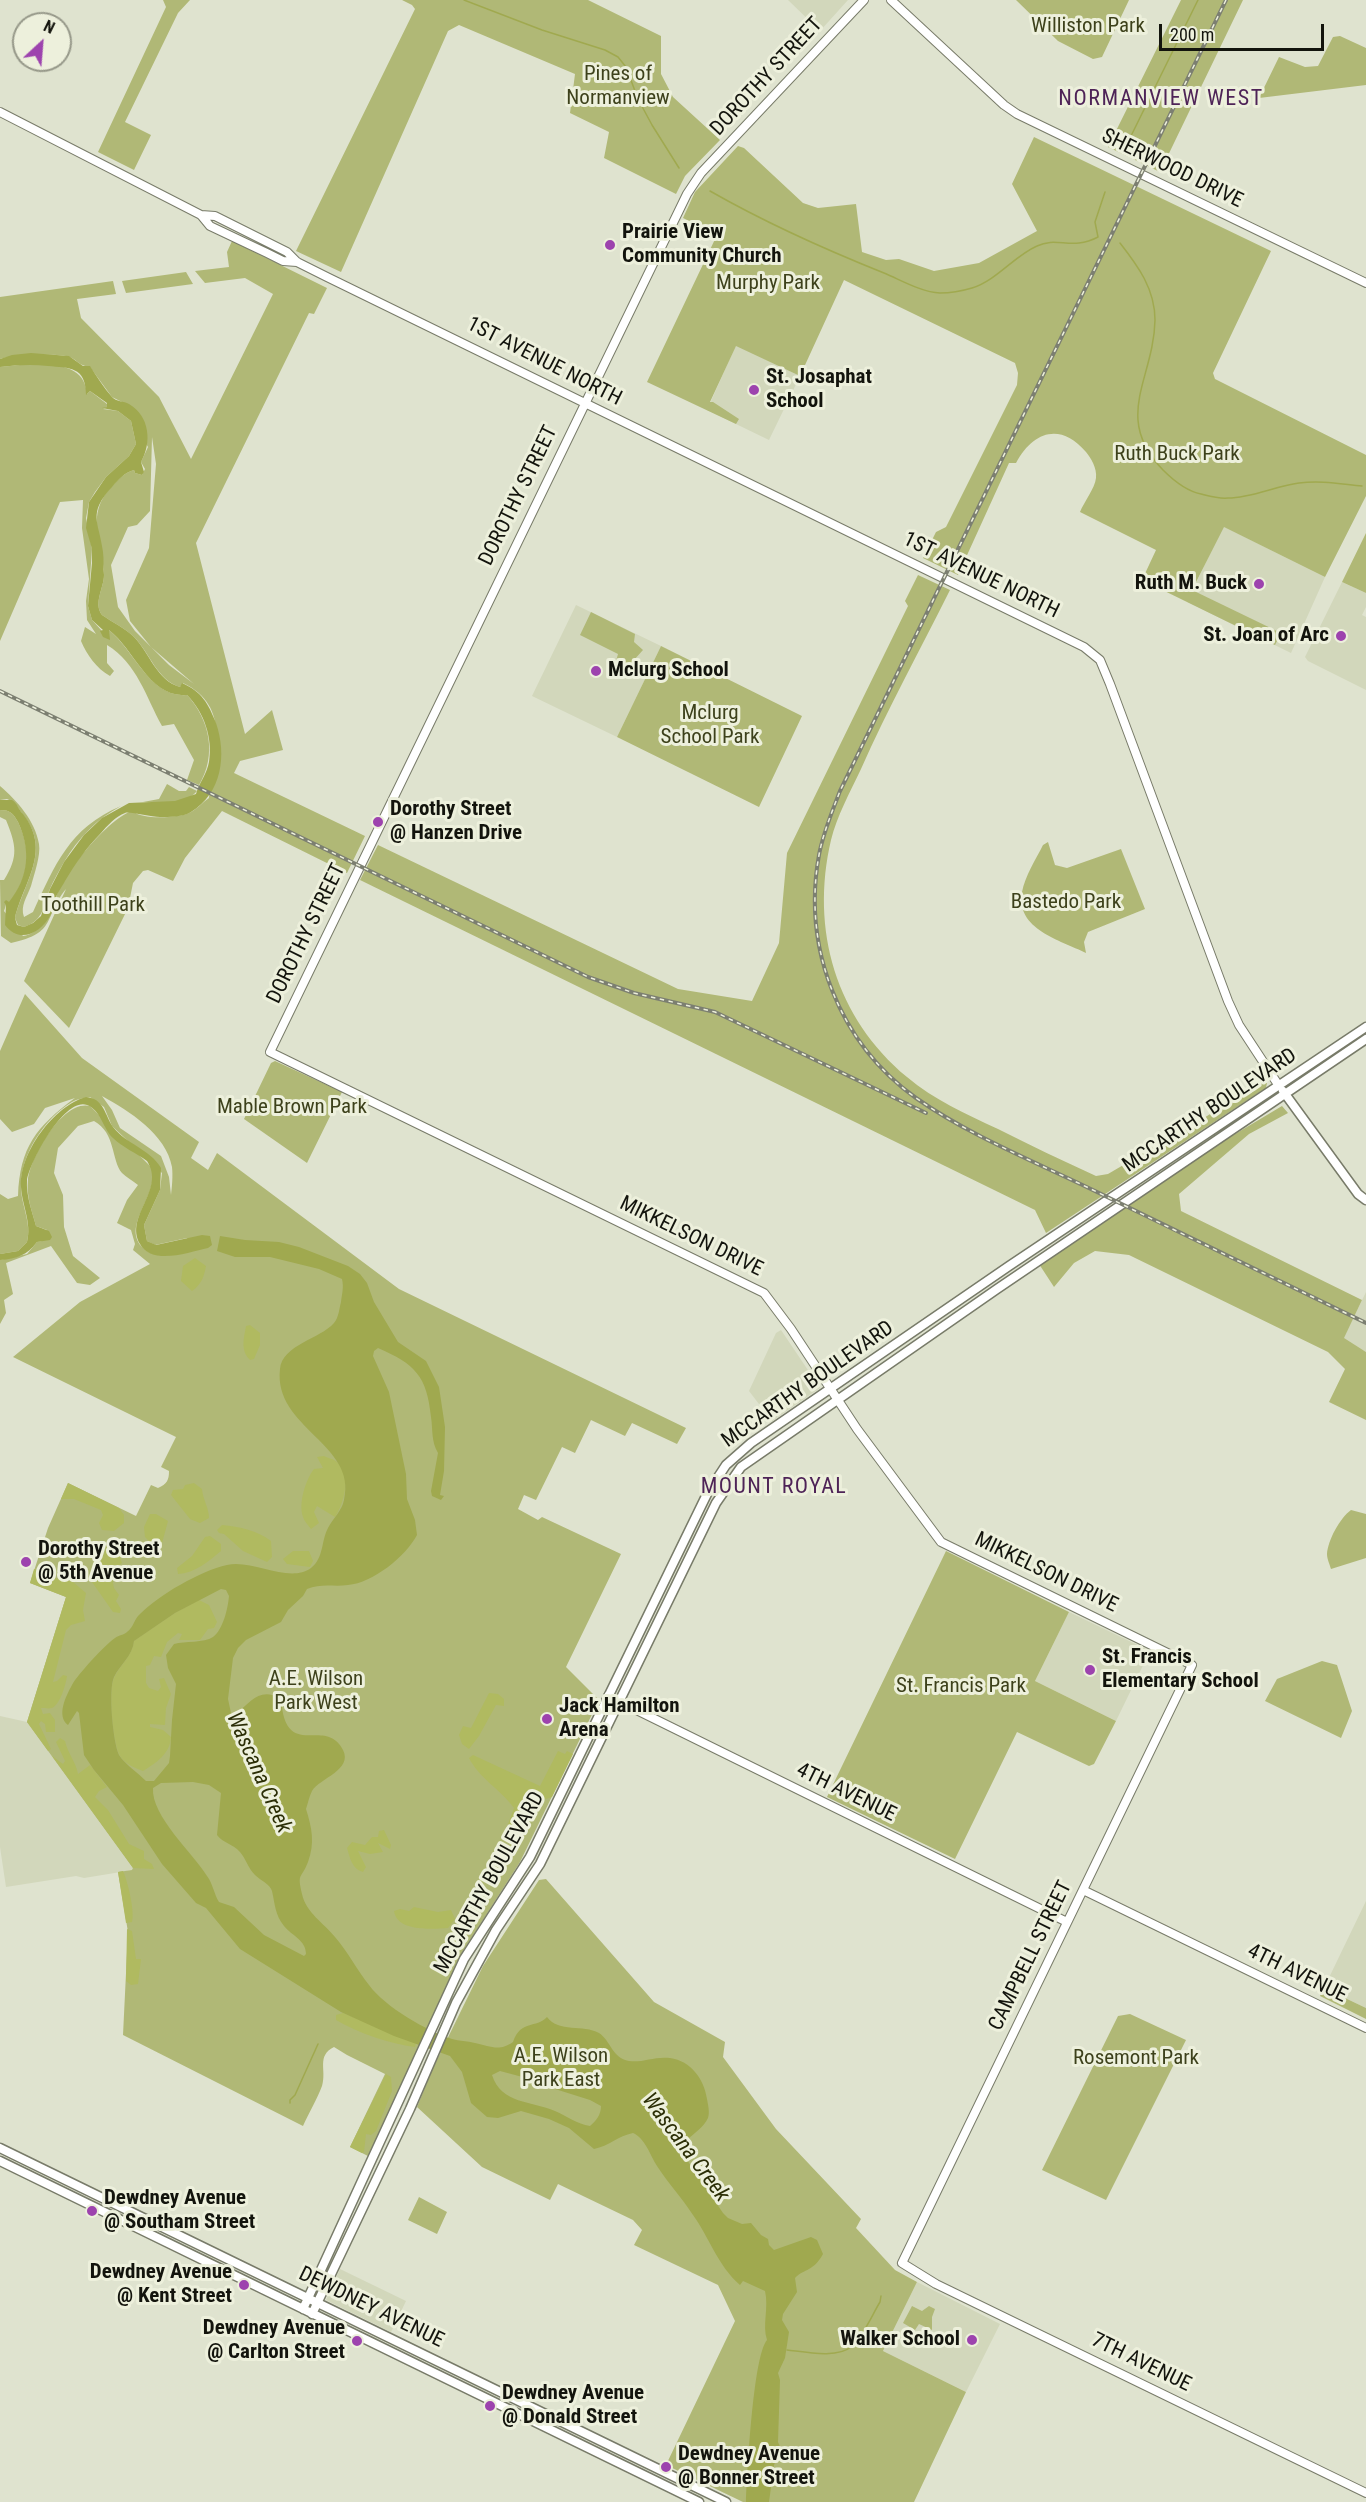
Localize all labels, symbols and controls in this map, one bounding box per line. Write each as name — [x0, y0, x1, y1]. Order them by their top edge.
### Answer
north arrow — [12, 12, 72, 72]
scale bar — [1162, 12, 1327, 50]
street label: DOROTHY STREET — [706, 13, 828, 141]
park label: Williston Park — [1031, 14, 1145, 40]
text: N — [41, 16, 58, 38]
text: 200 m — [1170, 24, 1214, 45]
park label: Pines of Normanview — [566, 62, 670, 112]
district label: NORMANVIEW WEST — [1058, 86, 1264, 112]
street label: SHERWOOD DRIVE — [1097, 124, 1247, 214]
place label: Prairie View Community Church — [622, 220, 782, 270]
marker: Prairie View Community Church — [603, 238, 617, 252]
park label: Murphy Park — [716, 271, 820, 297]
street label: 1ST AVENUE NORTH — [462, 312, 626, 412]
place label: St. Josaphat School — [766, 365, 872, 415]
marker: St. Josaphat School — [747, 383, 761, 397]
street label: DOROTHY STREET — [474, 422, 564, 570]
park label: Ruth Buck Park — [1114, 442, 1240, 468]
street label: 1ST AVENUE NORTH — [899, 527, 1063, 625]
place label: Ruth M. Buck — [1135, 571, 1247, 597]
marker: Ruth M. Buck — [1252, 577, 1266, 591]
place label: St. Joan of Arc — [1203, 623, 1329, 649]
marker: St. Joan of Arc — [1334, 629, 1348, 643]
place label: Mclurg School — [608, 658, 729, 684]
marker: Mclurg School — [589, 664, 603, 678]
park label: Mclurg School Park — [661, 701, 759, 751]
place label: Dorothy Street @ Hanzen Drive — [390, 797, 522, 847]
marker: Dorothy Street @ Hanzen Drive — [371, 815, 385, 829]
street label: DOROTHY STREET — [262, 860, 352, 1008]
park label: Bastedo Park — [1011, 890, 1121, 916]
park label: Toothill Park — [41, 893, 145, 919]
street label: MCCARTHY BOULEVARD — [1118, 1043, 1302, 1179]
park label: Mable Brown Park — [217, 1095, 367, 1121]
street label: MIKKELSON DRIVE — [615, 1191, 767, 1283]
street label: MCCARTHY BOULEVARD — [717, 1316, 899, 1454]
district label: MOUNT ROYAL — [701, 1474, 847, 1500]
street label: MIKKELSON DRIVE — [970, 1527, 1122, 1619]
place label: Dorothy Street @ 5th Avenue — [38, 1537, 159, 1587]
marker: Dorothy Street @ 5th Avenue — [19, 1555, 33, 1569]
place label: St. Francis Elementary School — [1102, 1645, 1259, 1695]
marker: St. Francis Elementary School — [1083, 1663, 1097, 1677]
park label: A.E. Wilson Park West — [269, 1667, 363, 1717]
park label: St. Francis Park — [896, 1674, 1026, 1700]
place label: Jack Hamilton Arena — [559, 1694, 680, 1744]
water label: Wascana Creek — [220, 1708, 296, 1838]
marker: Jack Hamilton Arena — [540, 1712, 554, 1726]
street label: 4TH AVENUE — [792, 1758, 900, 1828]
street label: MCCARTHY BOULEVARD — [429, 1788, 551, 1978]
street label: CAMPBELL STREET — [984, 1877, 1078, 2035]
street label: 4TH AVENUE — [1243, 1939, 1351, 2009]
park label: A.E. Wilson Park East — [514, 2044, 608, 2094]
park label: Rosemont Park — [1073, 2046, 1199, 2072]
water label: Wascana Creek — [635, 2088, 735, 2208]
place label: Dewdney Avenue @ Southam Street — [104, 2186, 255, 2236]
marker: Dewdney Avenue @ Southam Street — [85, 2204, 99, 2218]
place label: Dewdney Avenue @ Kent Street — [90, 2260, 232, 2310]
street label: DEWDNEY AVENUE — [294, 2262, 448, 2354]
marker: Dewdney Avenue @ Kent Street — [237, 2278, 251, 2292]
place label: Dewdney Avenue @ Carlton Street — [203, 2316, 345, 2366]
place label: Walker School — [840, 2327, 960, 2353]
street label: 7TH AVENUE — [1087, 2328, 1195, 2398]
marker: Walker School — [965, 2333, 979, 2347]
marker: Dewdney Avenue @ Carlton Street — [350, 2334, 364, 2348]
place label: Dewdney Avenue @ Donald Street — [502, 2381, 644, 2431]
marker: Dewdney Avenue @ Donald Street — [483, 2399, 497, 2413]
place label: Dewdney Avenue @ Bonner Street — [678, 2442, 820, 2492]
marker: Dewdney Avenue @ Bonner Street — [659, 2460, 673, 2474]

